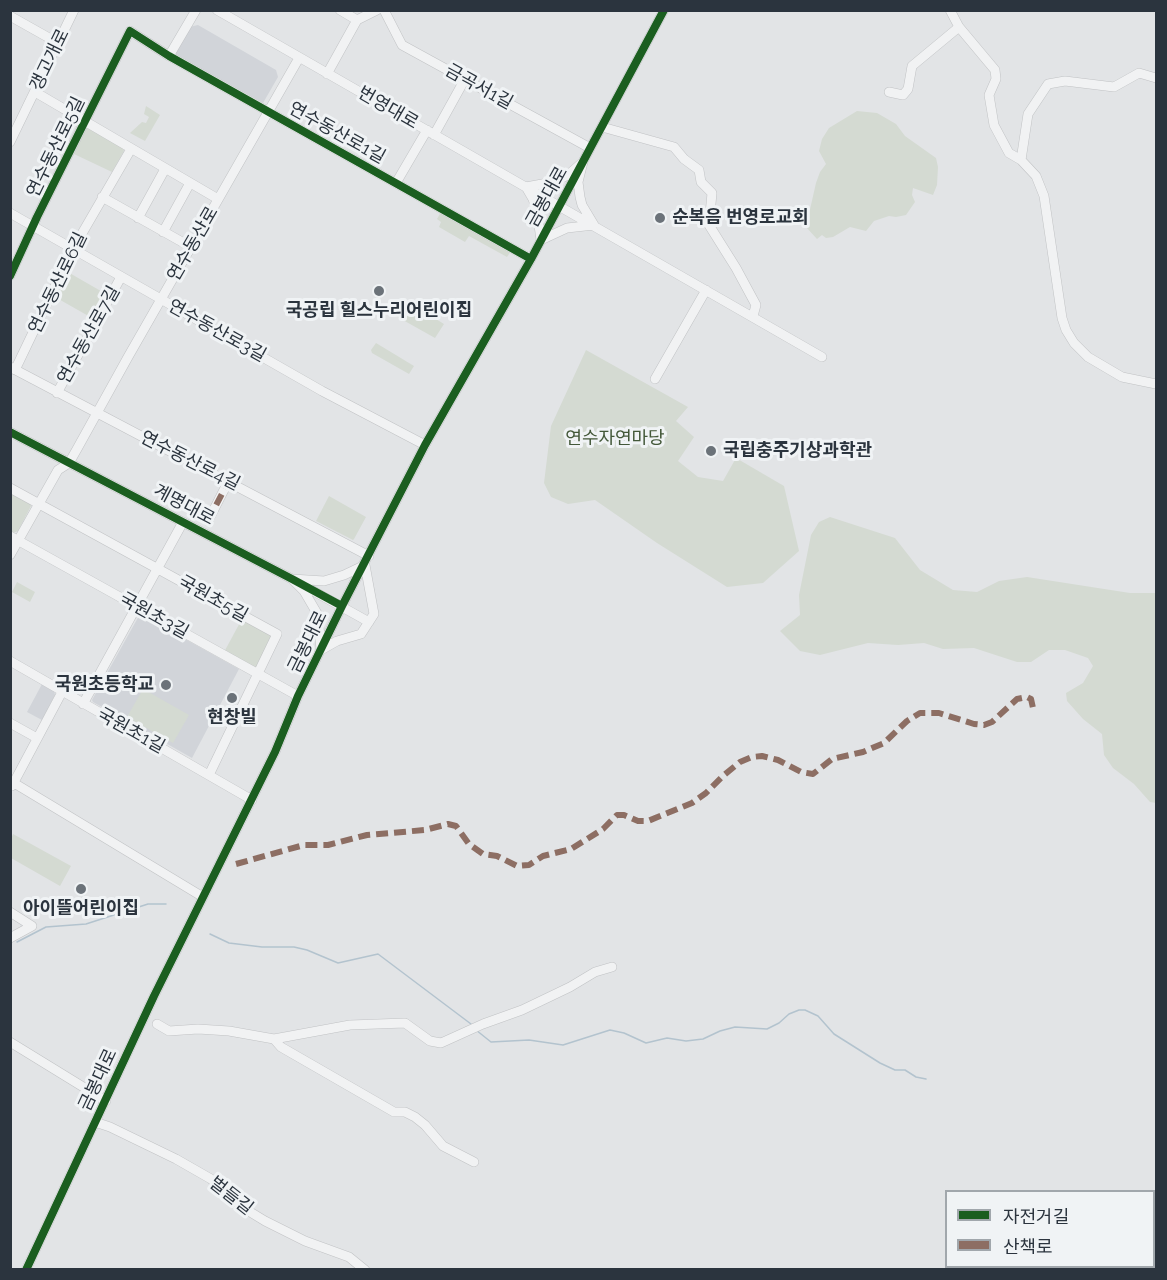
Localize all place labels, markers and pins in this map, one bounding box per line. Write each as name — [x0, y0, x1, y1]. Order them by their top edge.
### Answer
place label: 순복음 번영로교회 — [672, 207, 809, 229]
marker: 순복음 번영로교회 — [653, 211, 667, 225]
marker: 국공립 힐스누리어린이집 — [372, 284, 386, 298]
place label: 국공립 힐스누리어린이집 — [286, 300, 472, 322]
place label: 국립충주기상과학관 — [723, 440, 872, 462]
marker: 국립충주기상과학관 — [704, 444, 718, 458]
place label: 국원초등학교 — [55, 674, 154, 696]
marker: 국원초등학교 — [159, 678, 173, 692]
marker: 현창빌 — [225, 691, 239, 705]
place label: 현창빌 — [207, 707, 257, 729]
marker: 아이뜰어린이집 — [74, 882, 88, 896]
place label: 아이뜰어린이집 — [23, 898, 139, 920]

